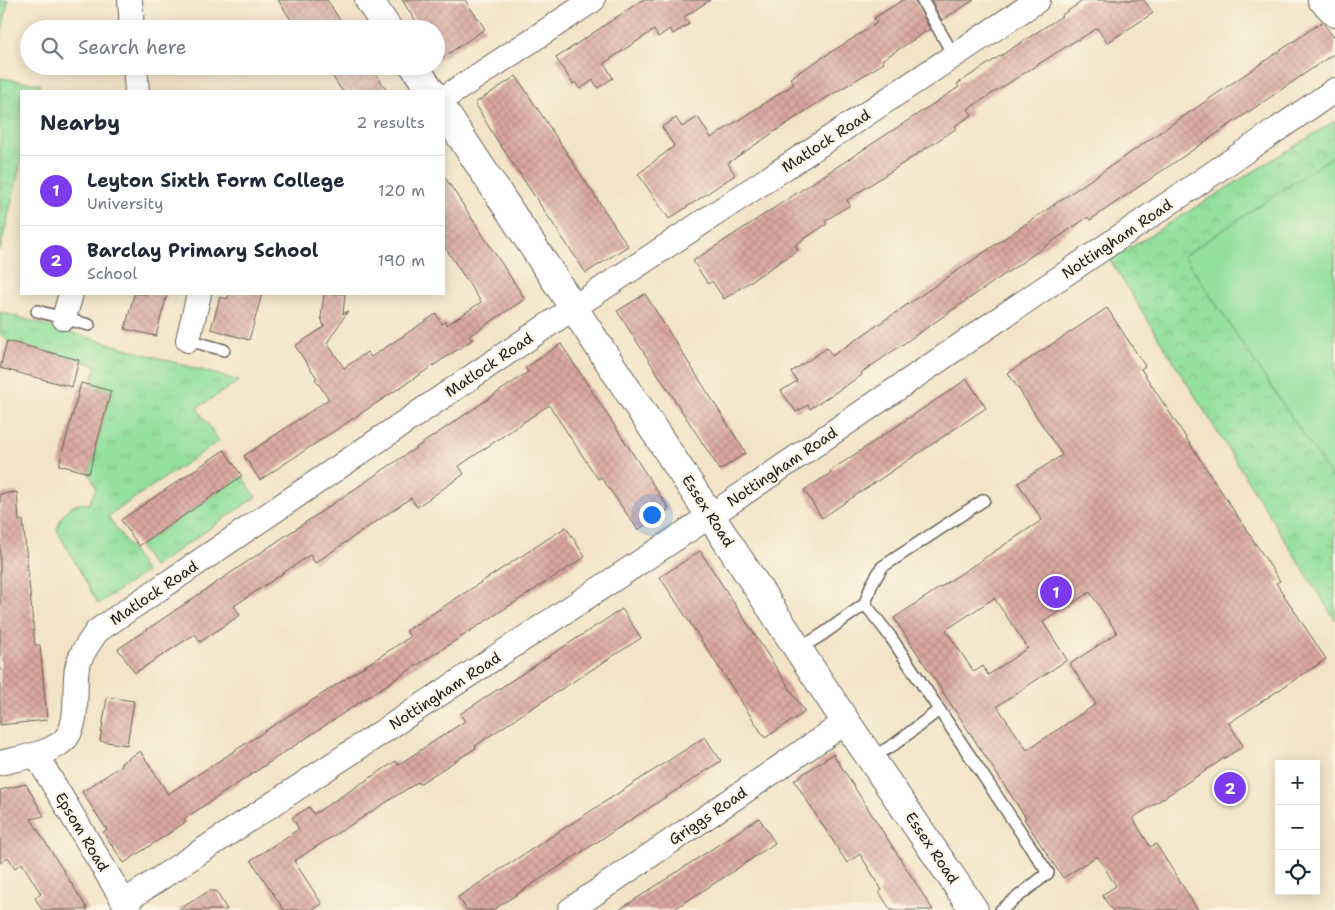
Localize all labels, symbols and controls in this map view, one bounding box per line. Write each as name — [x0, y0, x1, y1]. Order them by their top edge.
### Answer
search box — [20, 20, 445, 75]
icon: search — [38, 34, 66, 62]
text: Search here — [78, 35, 187, 60]
street label: Matlock Road — [778, 105, 875, 177]
text: Nearby — [40, 109, 120, 137]
text: 2 results — [356, 112, 425, 133]
text: Leyton Sixth Form College — [87, 168, 345, 193]
text: 1 — [52, 180, 60, 201]
text: 120 m — [378, 180, 425, 201]
text: University — [87, 193, 163, 214]
street label: Nottingham Road — [1058, 194, 1177, 283]
text: Barclay Primary School — [87, 238, 318, 263]
text: 2 — [50, 250, 62, 271]
text: 190 m — [378, 250, 425, 271]
text: School — [87, 263, 137, 284]
street label: Matlock Road — [441, 328, 537, 402]
street label: Nottingham Road — [723, 422, 842, 511]
street label: Essex Road — [677, 471, 739, 551]
your location — [639, 502, 665, 528]
street label: Matlock Road — [106, 556, 202, 630]
pin: 1 — [1040, 573, 1072, 611]
street label: Nottingham Road — [385, 647, 505, 735]
map controls — [1275, 760, 1320, 895]
button: + — [1275, 760, 1320, 805]
pin: 2 — [1214, 769, 1246, 807]
street label: Griggs Road — [665, 782, 751, 850]
street label: Epsom Road — [50, 789, 114, 876]
button: − — [1275, 805, 1320, 850]
street label: Essex Road — [901, 808, 964, 888]
button: locate — [1275, 850, 1320, 895]

